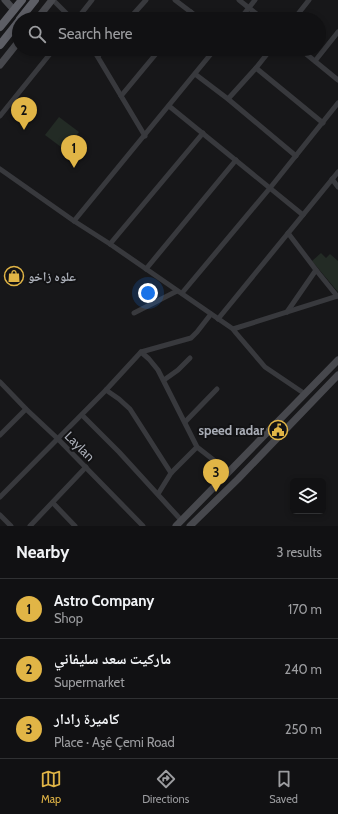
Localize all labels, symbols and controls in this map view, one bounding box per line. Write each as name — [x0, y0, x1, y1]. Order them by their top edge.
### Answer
search box — [12, 12, 326, 56]
icon: search — [26, 23, 48, 45]
text: Search here — [58, 25, 133, 43]
pin: 2 — [11, 97, 37, 130]
pin: 1 — [61, 135, 87, 168]
shop icon: علوه زاخو — [3, 265, 25, 287]
place label: علوه زاخو — [28, 268, 76, 284]
your location — [138, 283, 158, 303]
public building icon: speed radar — [267, 419, 289, 441]
place label: speed radar — [198, 422, 265, 438]
street label: Laylan — [62, 428, 98, 464]
pin: 3 — [203, 459, 229, 492]
map controls — [290, 478, 326, 514]
button: layers — [290, 478, 326, 514]
text: Nearby — [16, 542, 69, 562]
text: 3 results — [276, 544, 322, 560]
text: Astro Company — [54, 592, 154, 610]
text: 1 — [27, 601, 31, 617]
text: 170 m — [288, 601, 322, 617]
text: Shop — [54, 610, 83, 626]
text: ماركيت سعد سليفاني — [54, 650, 171, 668]
text: 2 — [26, 661, 32, 677]
text: 240 m — [284, 661, 322, 677]
text: Supermarket — [54, 674, 125, 690]
text: كاميرة رادار — [54, 710, 120, 728]
text: 3 — [25, 721, 33, 737]
text: 250 m — [285, 721, 322, 737]
text: Place · Aşê Çemi Road — [54, 734, 175, 750]
tab: Map — [40, 768, 62, 806]
tab: Directions — [142, 768, 189, 806]
tab: Saved — [269, 768, 298, 806]

